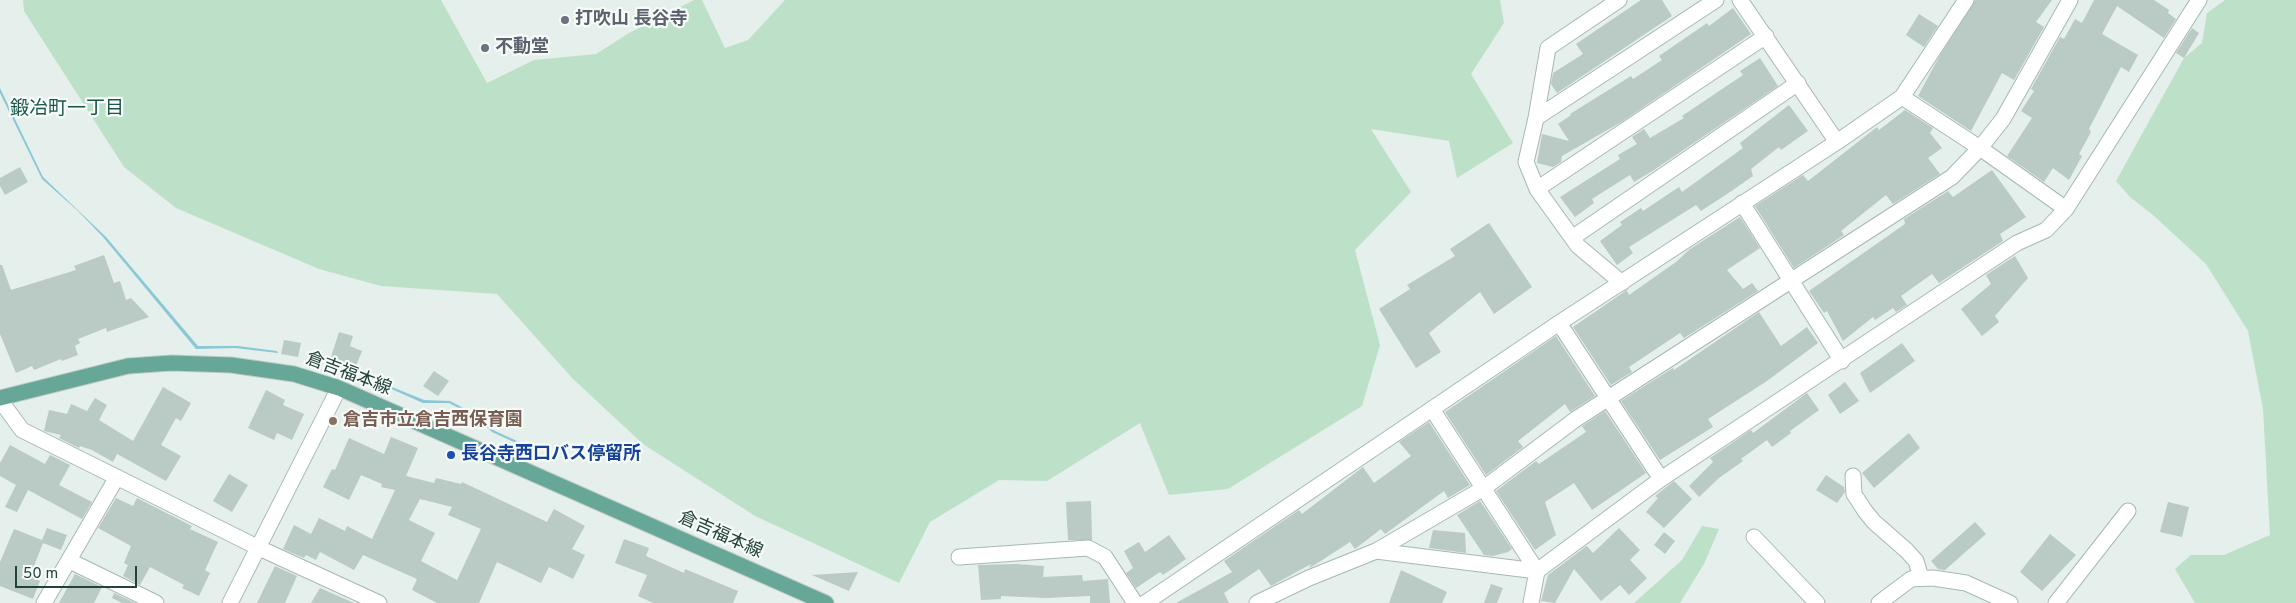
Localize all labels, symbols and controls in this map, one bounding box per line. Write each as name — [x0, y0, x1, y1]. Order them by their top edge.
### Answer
place label: 打吹山 長谷寺 — [575, 9, 687, 31]
marker: 打吹山 長谷寺 — [559, 14, 571, 26]
place label: 不動堂 — [495, 37, 549, 59]
marker: 不動堂 — [479, 42, 491, 54]
district label: 鍛冶町一丁目 — [10, 99, 124, 121]
street label: 倉吉福本線 — [302, 349, 394, 401]
place label: 倉吉市立倉吉西保育園 — [343, 410, 523, 432]
marker: 倉吉市立倉吉西保育園 — [327, 415, 339, 427]
place label: 長谷寺西口バス停留所 — [461, 444, 641, 466]
marker: 長谷寺西口バス停留所 — [445, 449, 457, 461]
street label: 倉吉福本線 — [674, 508, 766, 564]
scale bar — [18, 556, 140, 588]
text: 50 m — [23, 565, 58, 584]

